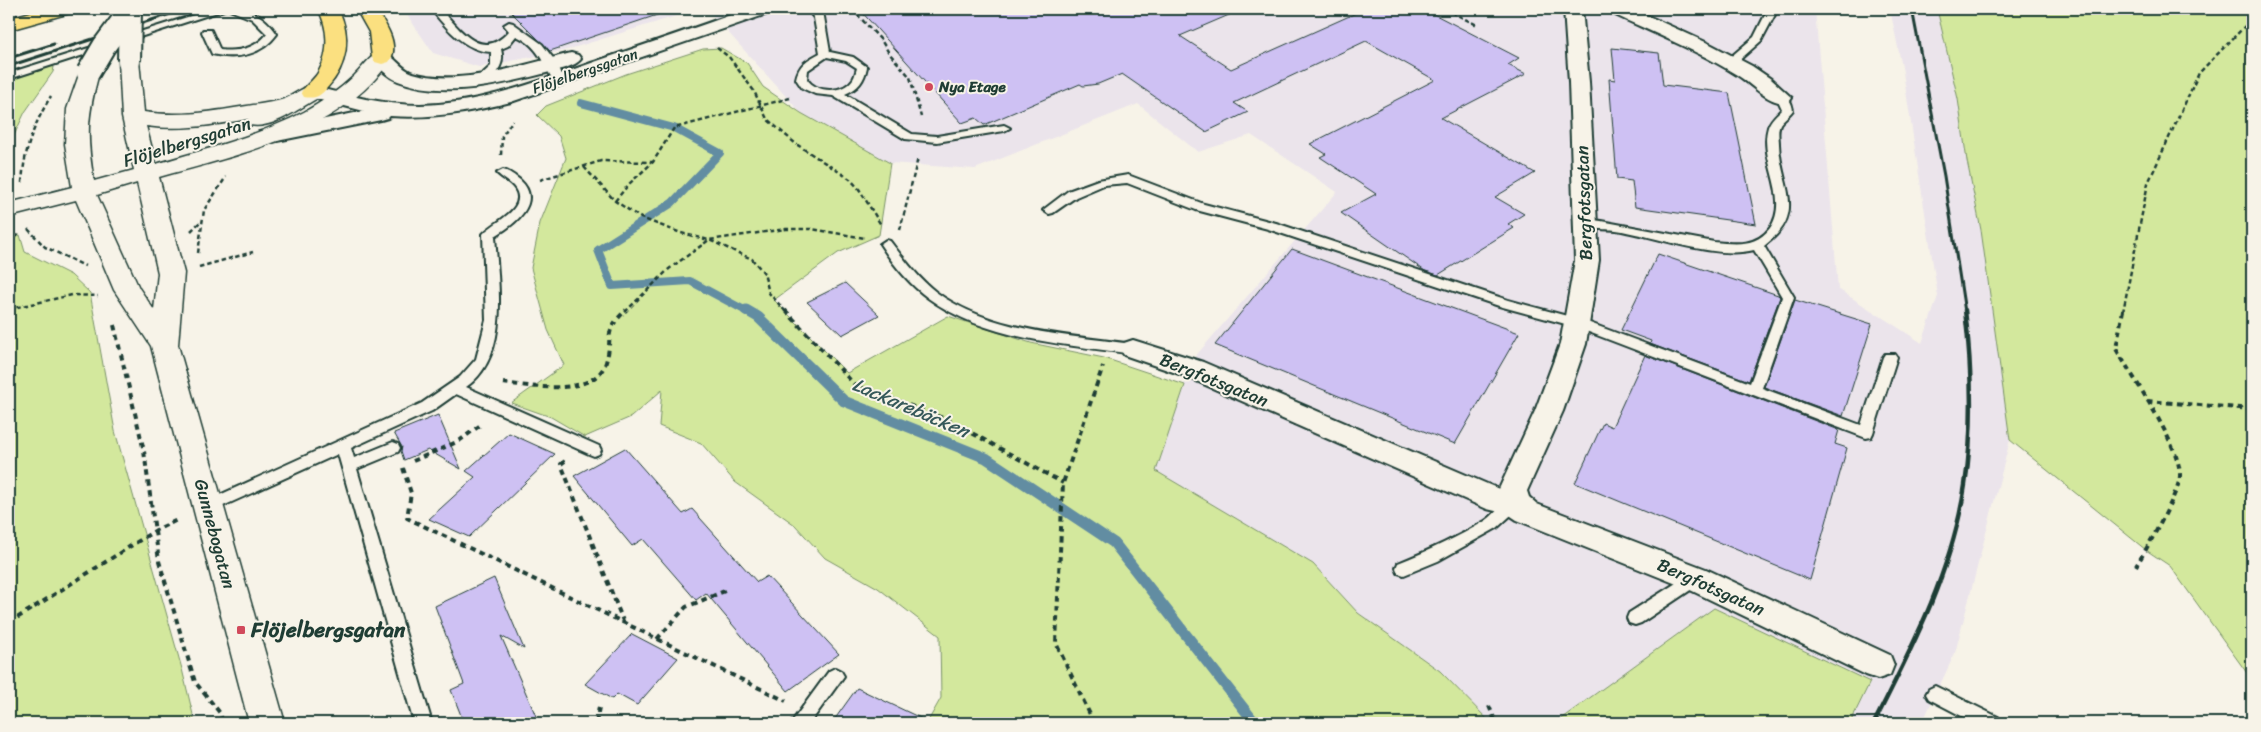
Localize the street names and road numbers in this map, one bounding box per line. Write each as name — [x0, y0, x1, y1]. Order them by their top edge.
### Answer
street label: Flöjelbergsgatan — [529, 41, 641, 101]
street label: Flöjelbergsgatan — [119, 107, 255, 177]
street label: Bergfotsgatan — [1566, 145, 1602, 261]
street label: Bergfotsgatan — [1155, 344, 1274, 416]
street label: Gunnebogatan — [185, 475, 245, 593]
street label: Bergfotsgatan — [1652, 549, 1770, 625]

